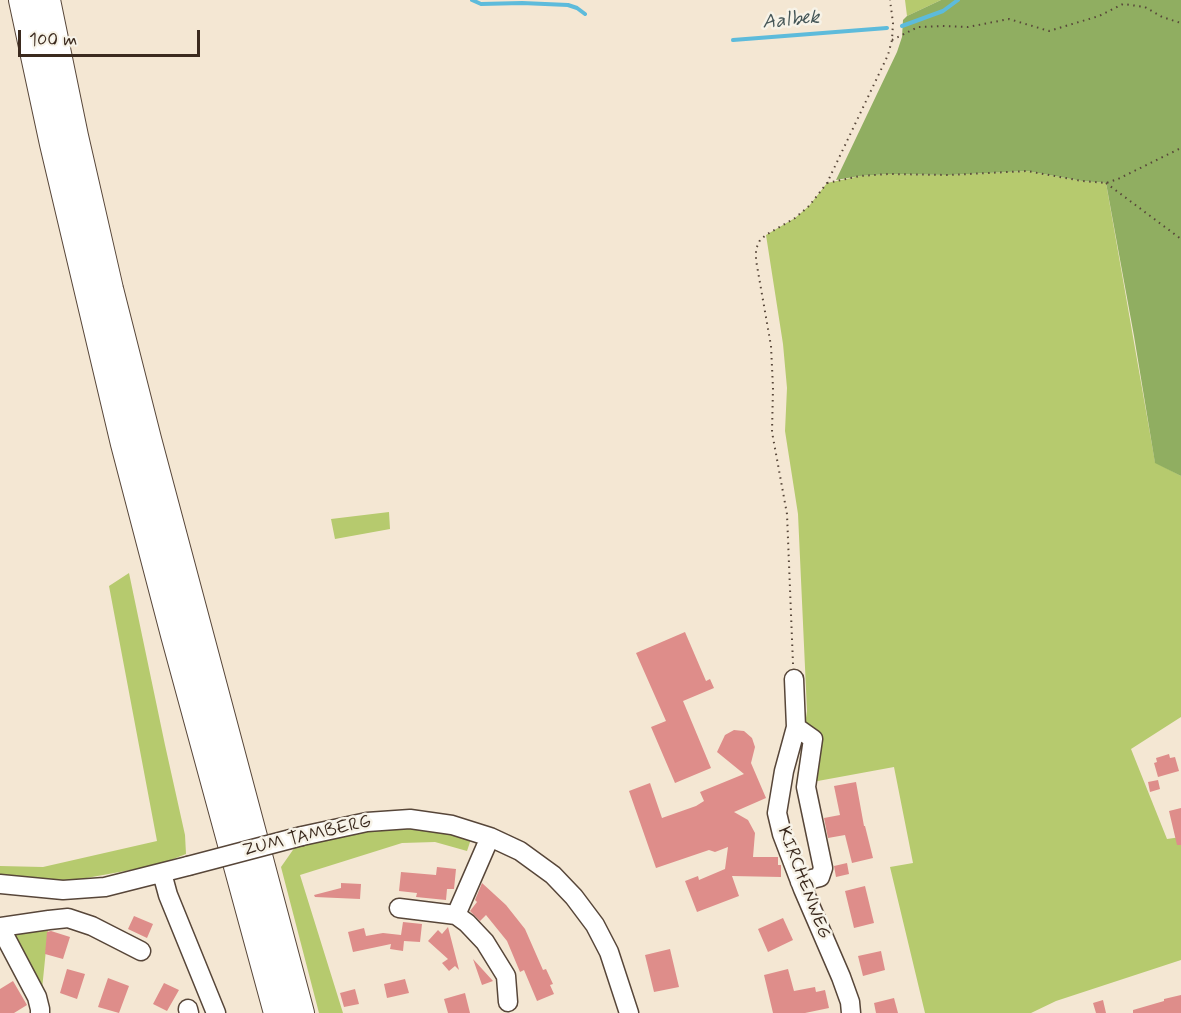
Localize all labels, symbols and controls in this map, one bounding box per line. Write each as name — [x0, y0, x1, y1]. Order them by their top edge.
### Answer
water label: Aalbek — [761, 7, 821, 35]
scale bar — [21, 18, 202, 56]
text: 100 m — [29, 28, 77, 52]
street label: ZUM TAMBERG — [241, 812, 373, 862]
street label: KIRCHENWEG — [772, 824, 834, 942]

